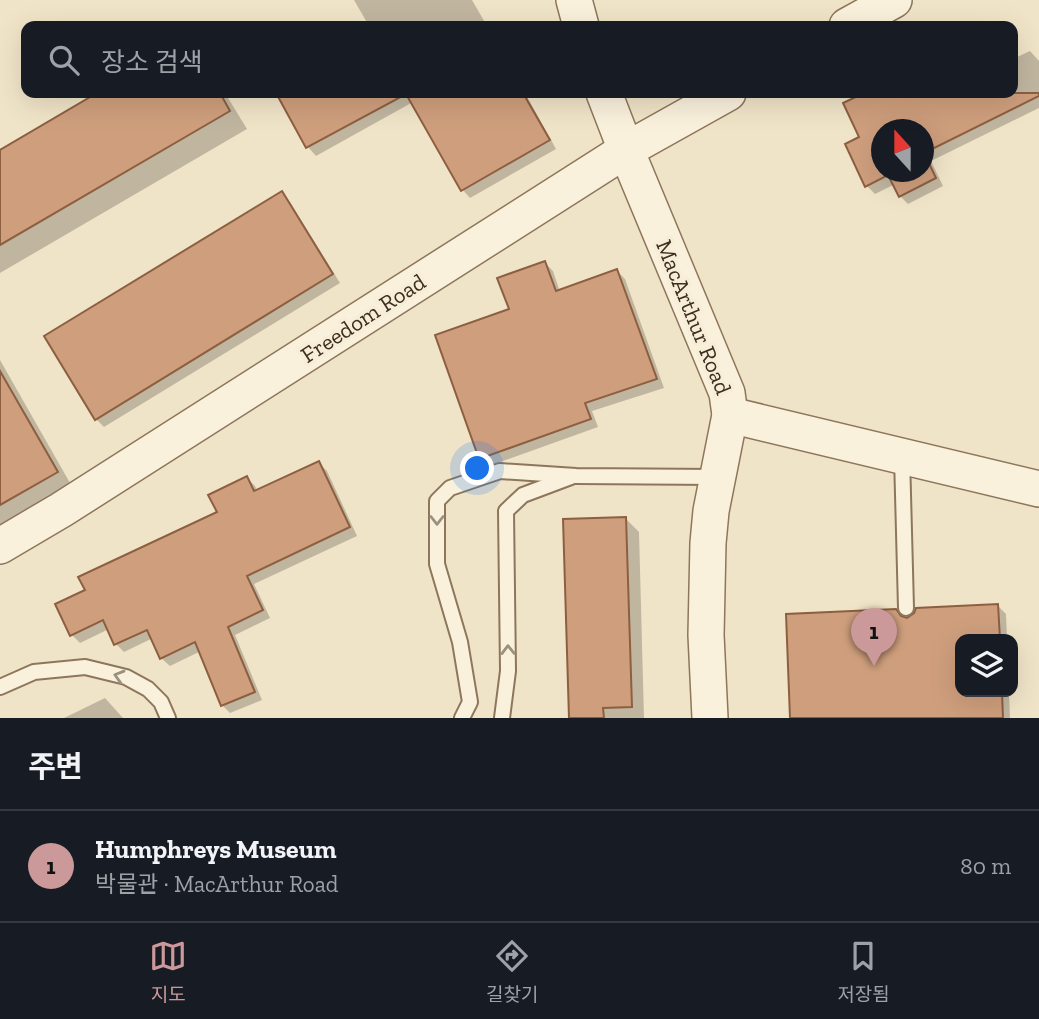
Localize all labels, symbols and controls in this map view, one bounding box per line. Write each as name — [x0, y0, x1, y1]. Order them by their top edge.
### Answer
search box — [21, 21, 1018, 98]
icon: search — [45, 41, 83, 79]
text: 장소 검색 — [101, 46, 203, 78]
north arrow — [871, 119, 934, 182]
street label: MacArthur Road — [650, 236, 738, 399]
street label: Freedom Road — [295, 267, 431, 369]
your location — [460, 451, 494, 485]
one-way arrow — [429, 515, 445, 525]
pin: 1 — [851, 608, 897, 666]
map controls — [955, 634, 1018, 697]
button: layers — [955, 634, 1018, 697]
one-way arrow — [500, 644, 516, 655]
one-way arrow — [113, 669, 125, 684]
text: 주변 — [28, 749, 83, 785]
text: Humphreys Museum — [95, 833, 337, 865]
text: 1 — [46, 852, 56, 880]
text: 80 m — [960, 852, 1011, 880]
text: 박물관 · MacArthur Road — [95, 870, 338, 898]
tab: 지도 — [149, 937, 187, 1006]
tab: 길찾기 — [486, 937, 538, 1006]
tab: 저장됨 — [837, 937, 890, 1006]

